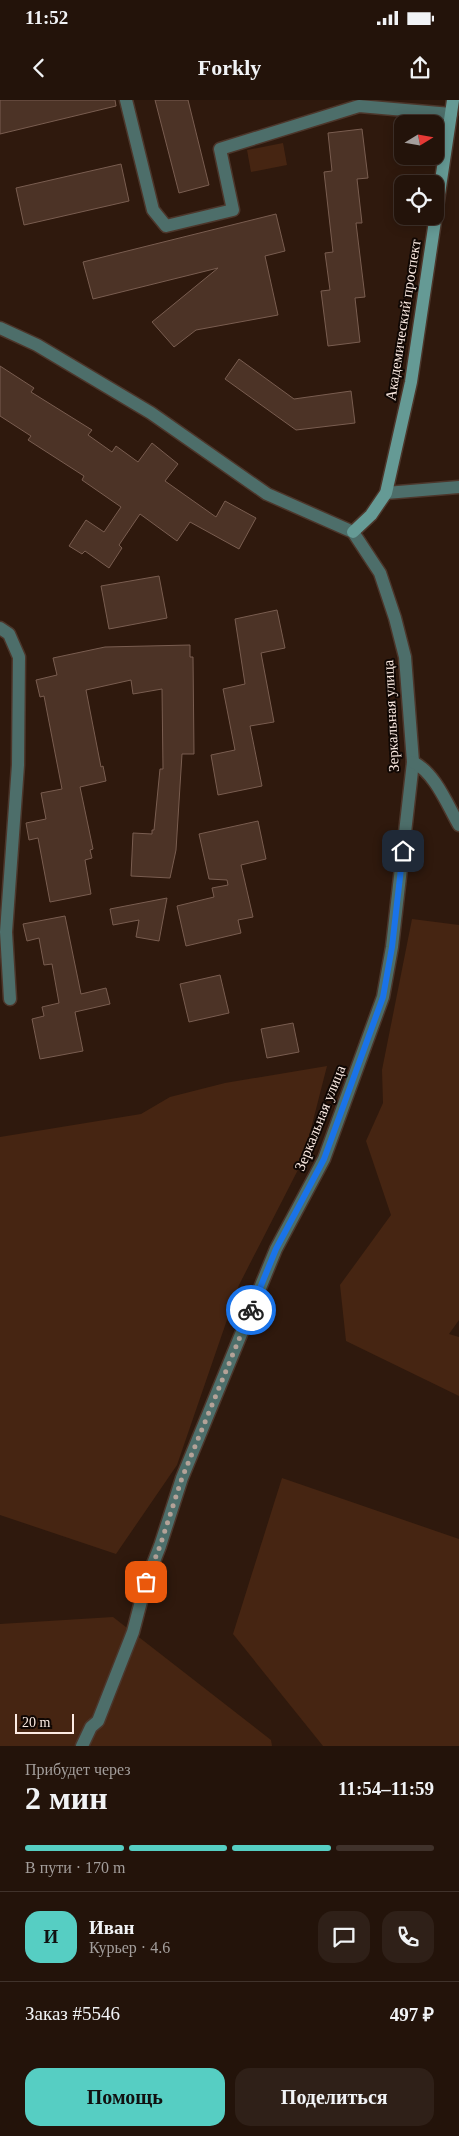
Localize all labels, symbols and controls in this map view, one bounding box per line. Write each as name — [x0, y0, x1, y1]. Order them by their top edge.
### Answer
text: 11:52 — [25, 7, 68, 28]
icon: back — [25, 54, 53, 82]
icon: share — [406, 54, 434, 82]
text: Forkly — [198, 55, 261, 80]
north arrow — [394, 115, 444, 165]
map controls — [394, 115, 444, 225]
button: locate — [394, 175, 444, 225]
street label: Академический проспект — [382, 238, 424, 402]
street label: Зеркальная улица — [380, 659, 402, 772]
pin — [382, 830, 424, 872]
icon: home — [389, 837, 417, 865]
street label: Зеркальная улица — [292, 1063, 349, 1173]
courier — [226, 1285, 276, 1335]
icon: bike — [237, 1296, 265, 1324]
pin — [125, 1561, 167, 1603]
icon: bag — [132, 1568, 160, 1596]
scale bar — [15, 1711, 74, 1734]
text: 20 m — [22, 1715, 50, 1730]
text: Прибудет через — [25, 1761, 131, 1778]
text: 11:54–11:59 — [338, 1778, 434, 1799]
text: 2 мин — [25, 1780, 108, 1816]
text: В пути · 170 m — [25, 1859, 126, 1876]
button: chat — [318, 1911, 370, 1963]
button: phone — [382, 1911, 434, 1963]
text: Иван — [89, 1917, 135, 1938]
text: И — [44, 1926, 58, 1947]
text: Курьер · 4.6 — [89, 1939, 170, 1956]
text: Заказ #5546 — [25, 2003, 120, 2024]
text: 497 ₽ — [390, 2004, 434, 2025]
button: Помощь — [25, 2068, 225, 2126]
button: Поделиться — [235, 2068, 434, 2126]

